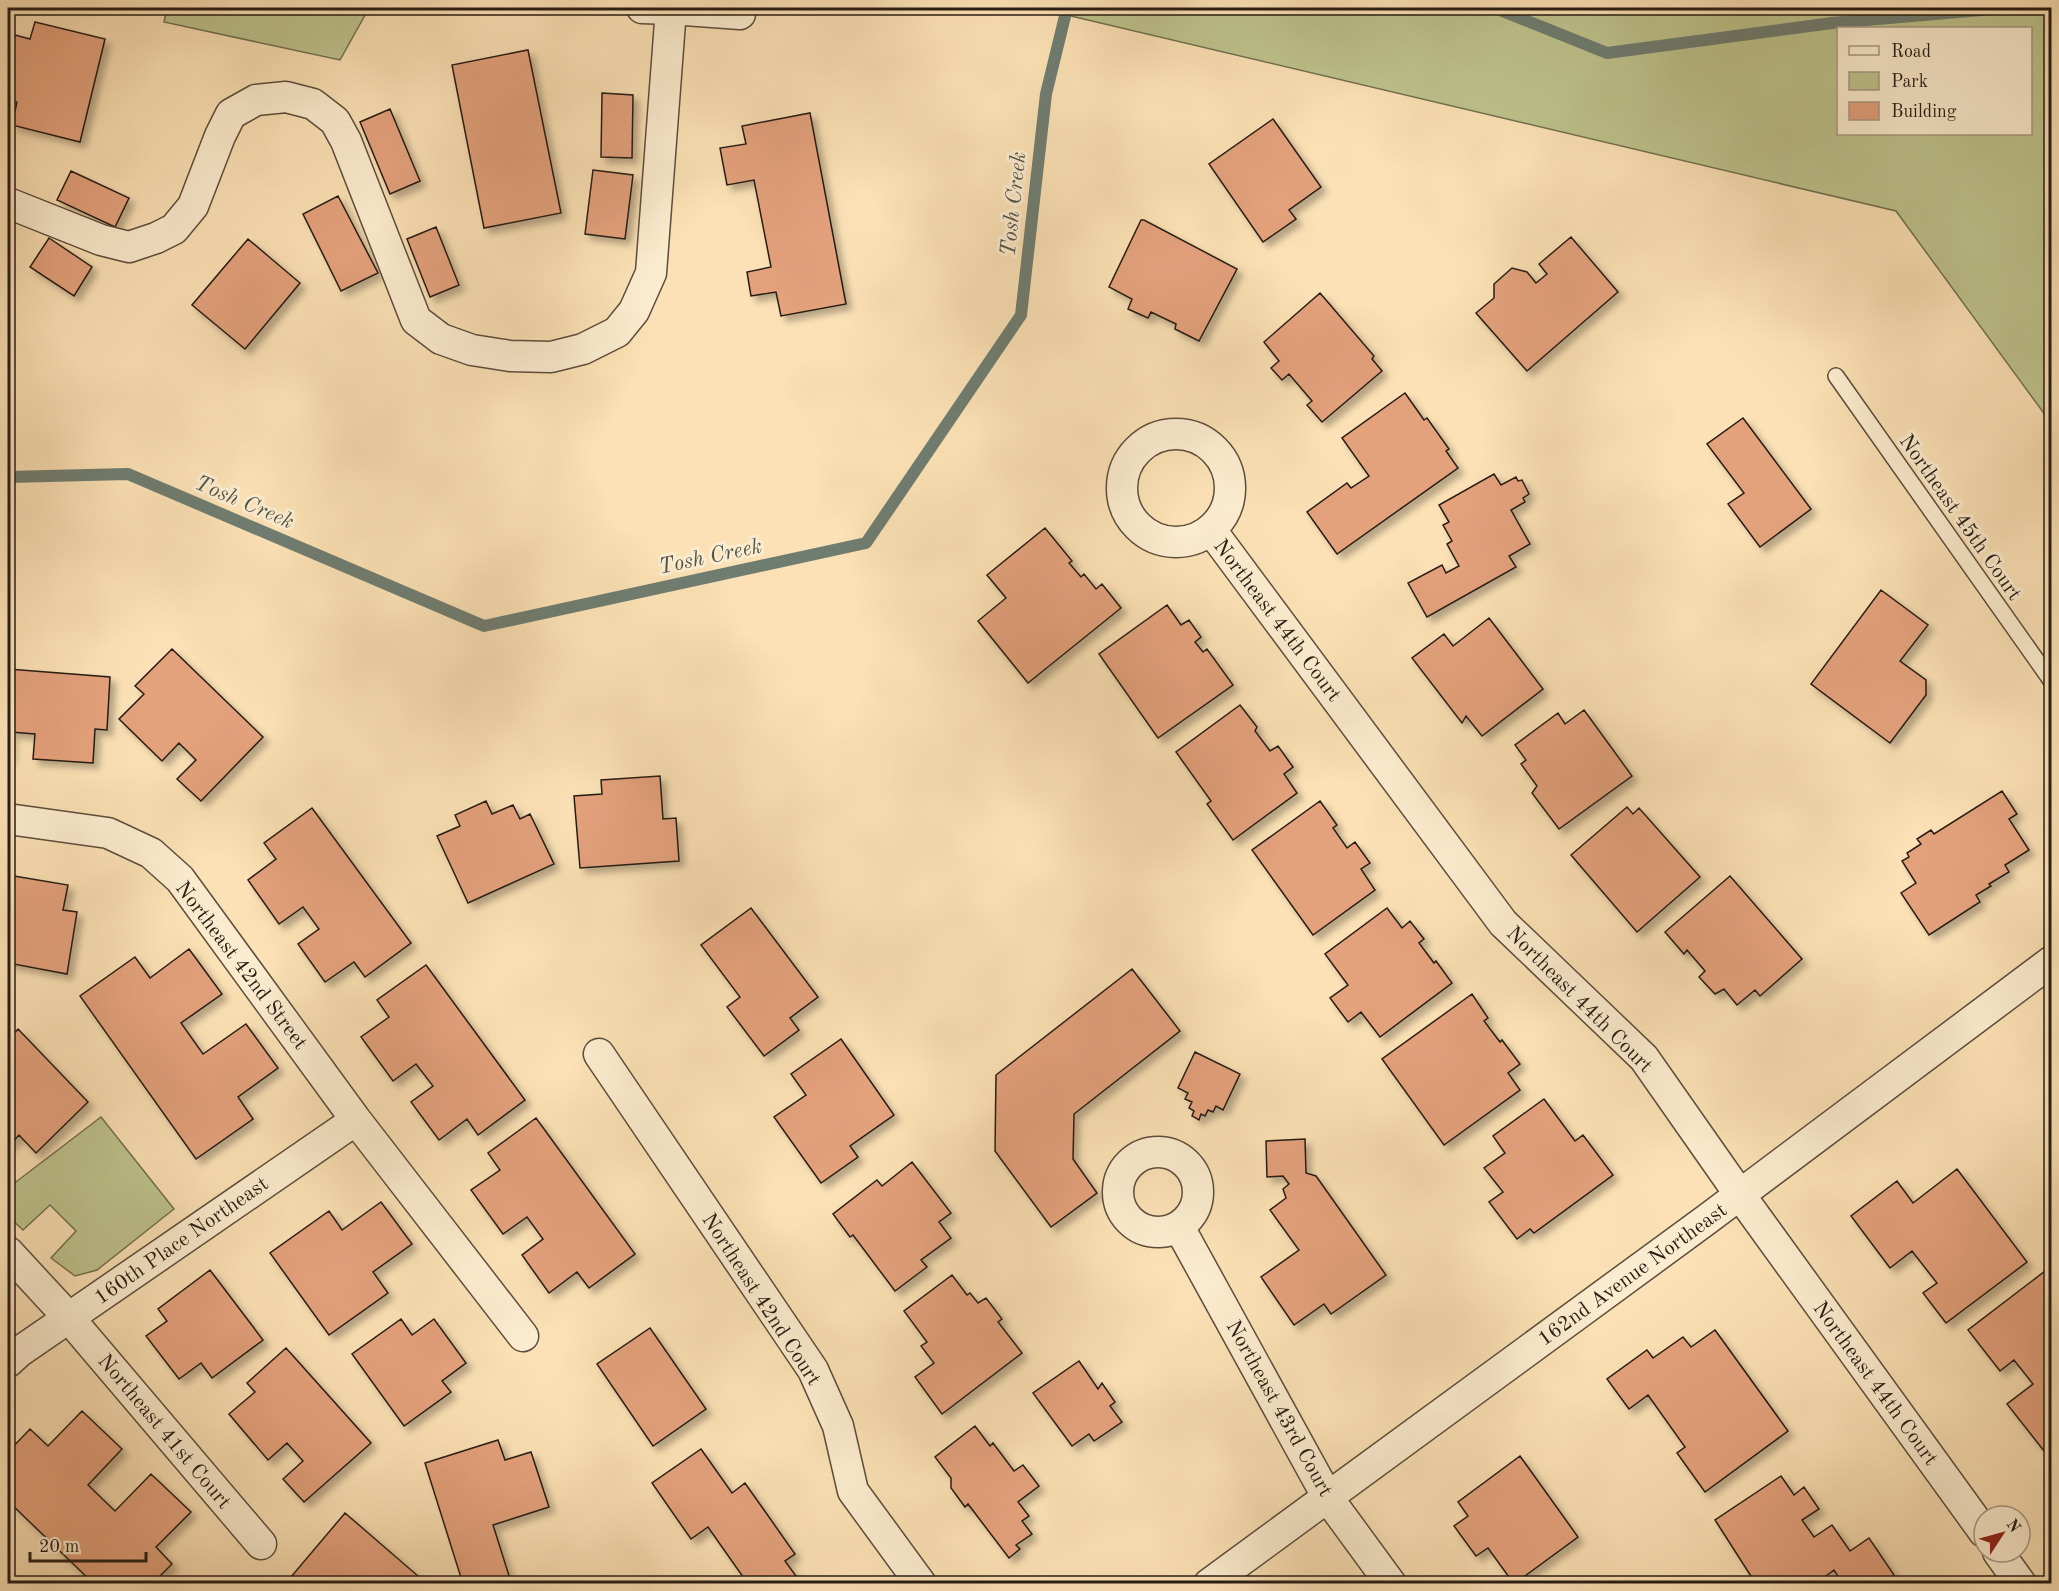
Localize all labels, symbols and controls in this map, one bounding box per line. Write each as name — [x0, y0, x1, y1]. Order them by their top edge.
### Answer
legend — [1837, 27, 2032, 135]
text: Road — [1891, 43, 1931, 61]
text: Park — [1891, 73, 1928, 91]
text: Building — [1891, 103, 1957, 121]
water label: Tosh Creek — [998, 151, 1030, 258]
street label: Northeast 45th Court — [1895, 431, 2025, 605]
water label: Tosh Creek — [192, 472, 297, 534]
water label: Tosh Creek — [657, 535, 764, 579]
street label: Northeast 44th Court — [1209, 536, 1344, 706]
street label: Northeast 42nd Street — [171, 878, 311, 1054]
street label: Northeast 44th Court — [1502, 923, 1656, 1077]
street label: 160th Place Northeast — [91, 1173, 273, 1309]
street label: 162nd Avenue Northeast — [1535, 1200, 1731, 1351]
street label: Northeast 42nd Court — [697, 1210, 824, 1390]
street label: Northeast 44th Court — [1808, 1298, 1941, 1470]
street label: Northeast 43rd Court — [1222, 1317, 1336, 1500]
street label: Northeast 41st Court — [93, 1351, 234, 1513]
north arrow — [1972, 1504, 2032, 1564]
text: N — [2002, 1517, 2023, 1537]
scale bar — [30, 1525, 146, 1563]
text: 20 m — [39, 1538, 79, 1556]

